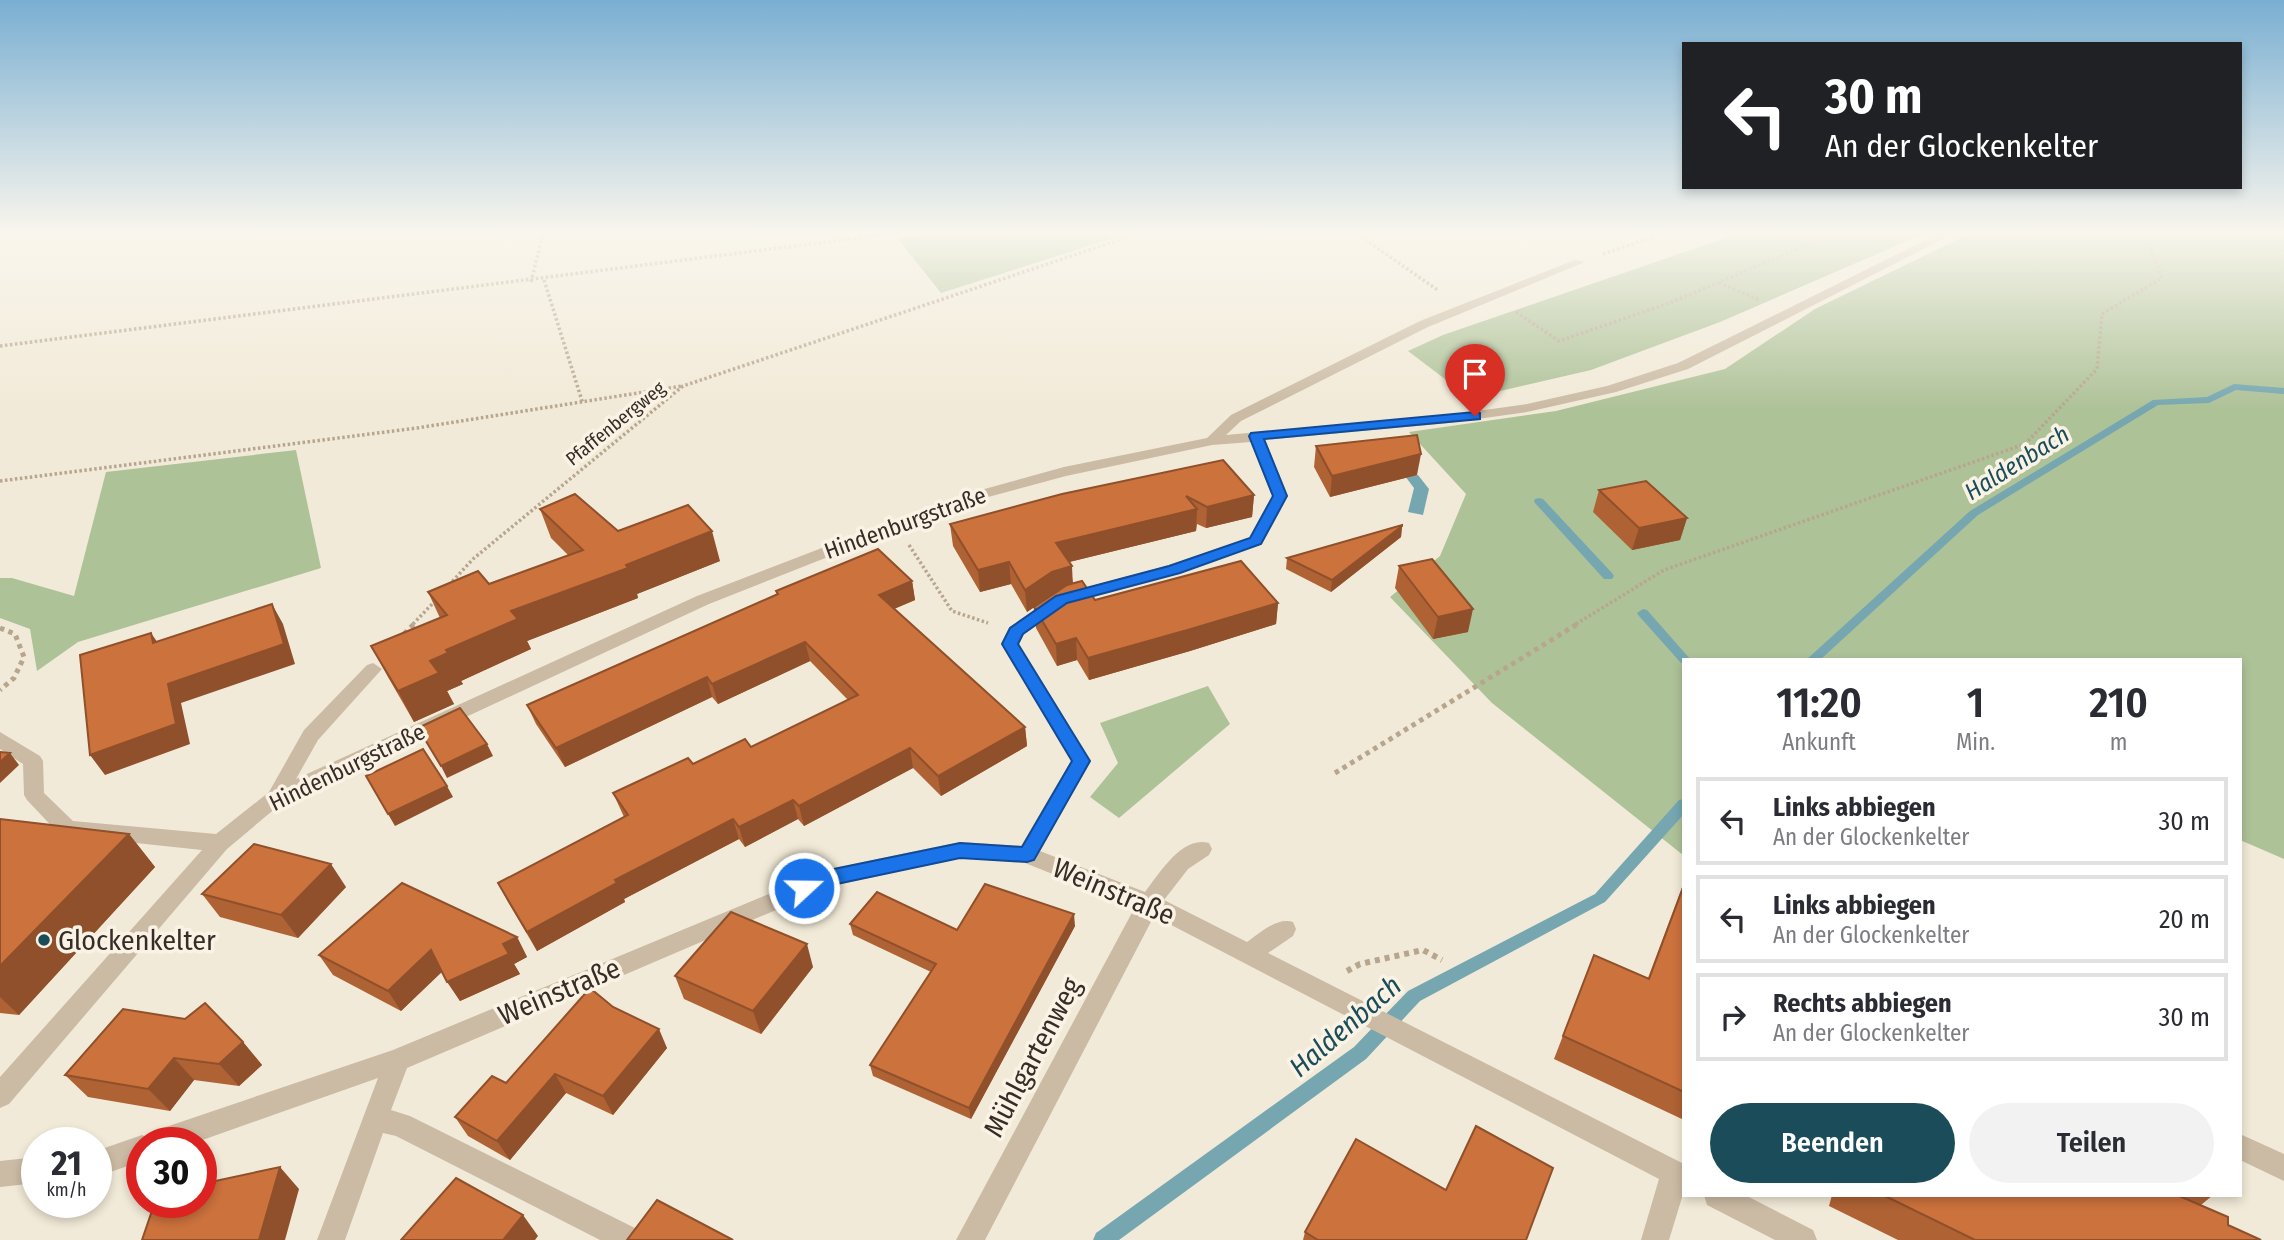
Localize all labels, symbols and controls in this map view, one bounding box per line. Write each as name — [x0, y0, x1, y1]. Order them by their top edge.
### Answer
text: 30 m — [1825, 67, 1923, 126]
icon: left — [1710, 70, 1801, 161]
text: An der Glockenkelter — [1825, 127, 2098, 165]
pin — [1445, 344, 1505, 416]
icon: arrive — [1456, 355, 1494, 393]
street label: Pfaffenbergweg — [561, 376, 670, 470]
water label: Haldenbach — [1960, 420, 2074, 506]
street label: Hindenburgstraße — [820, 481, 990, 565]
text: 11:20 — [1776, 678, 1862, 728]
text: 1 — [1967, 678, 1984, 728]
text: 210 — [2089, 678, 2148, 728]
street label: Hindenburgstraße — [265, 717, 429, 817]
text: Ankunft — [1782, 728, 1856, 756]
text: Min. — [1956, 728, 1995, 756]
text: m — [2110, 728, 2127, 756]
text: Links abbiegen — [1773, 792, 1936, 823]
icon: left — [1714, 802, 1752, 840]
text: 30 m — [2159, 806, 2210, 837]
text: An der Glockenkelter — [1773, 823, 1969, 851]
position arrow — [767, 851, 841, 925]
street label: Weinstraße — [1048, 851, 1180, 932]
text: Links abbiegen — [1773, 890, 1936, 921]
icon: left — [1714, 900, 1752, 938]
text: 20 m — [2159, 904, 2210, 935]
text: An der Glockenkelter — [1773, 921, 1969, 949]
place label: Glockenkelter — [58, 924, 216, 957]
marker: Glockenkelter — [36, 932, 52, 948]
street label: Weinstraße — [493, 951, 625, 1032]
water label: Haldenbach — [1283, 969, 1408, 1084]
street label: Mühlgartenweg — [977, 971, 1089, 1142]
text: Rechts abbiegen — [1773, 988, 1952, 1019]
icon: right — [1714, 998, 1752, 1036]
text: 30 m — [2159, 1002, 2210, 1033]
text: An der Glockenkelter — [1773, 1019, 1969, 1047]
button: Beenden — [1710, 1103, 1955, 1183]
button: Teilen — [1969, 1103, 2214, 1183]
speed limit sign: 30 — [126, 1127, 217, 1218]
text: 21 — [51, 1142, 82, 1184]
text: km/h — [46, 1179, 87, 1201]

